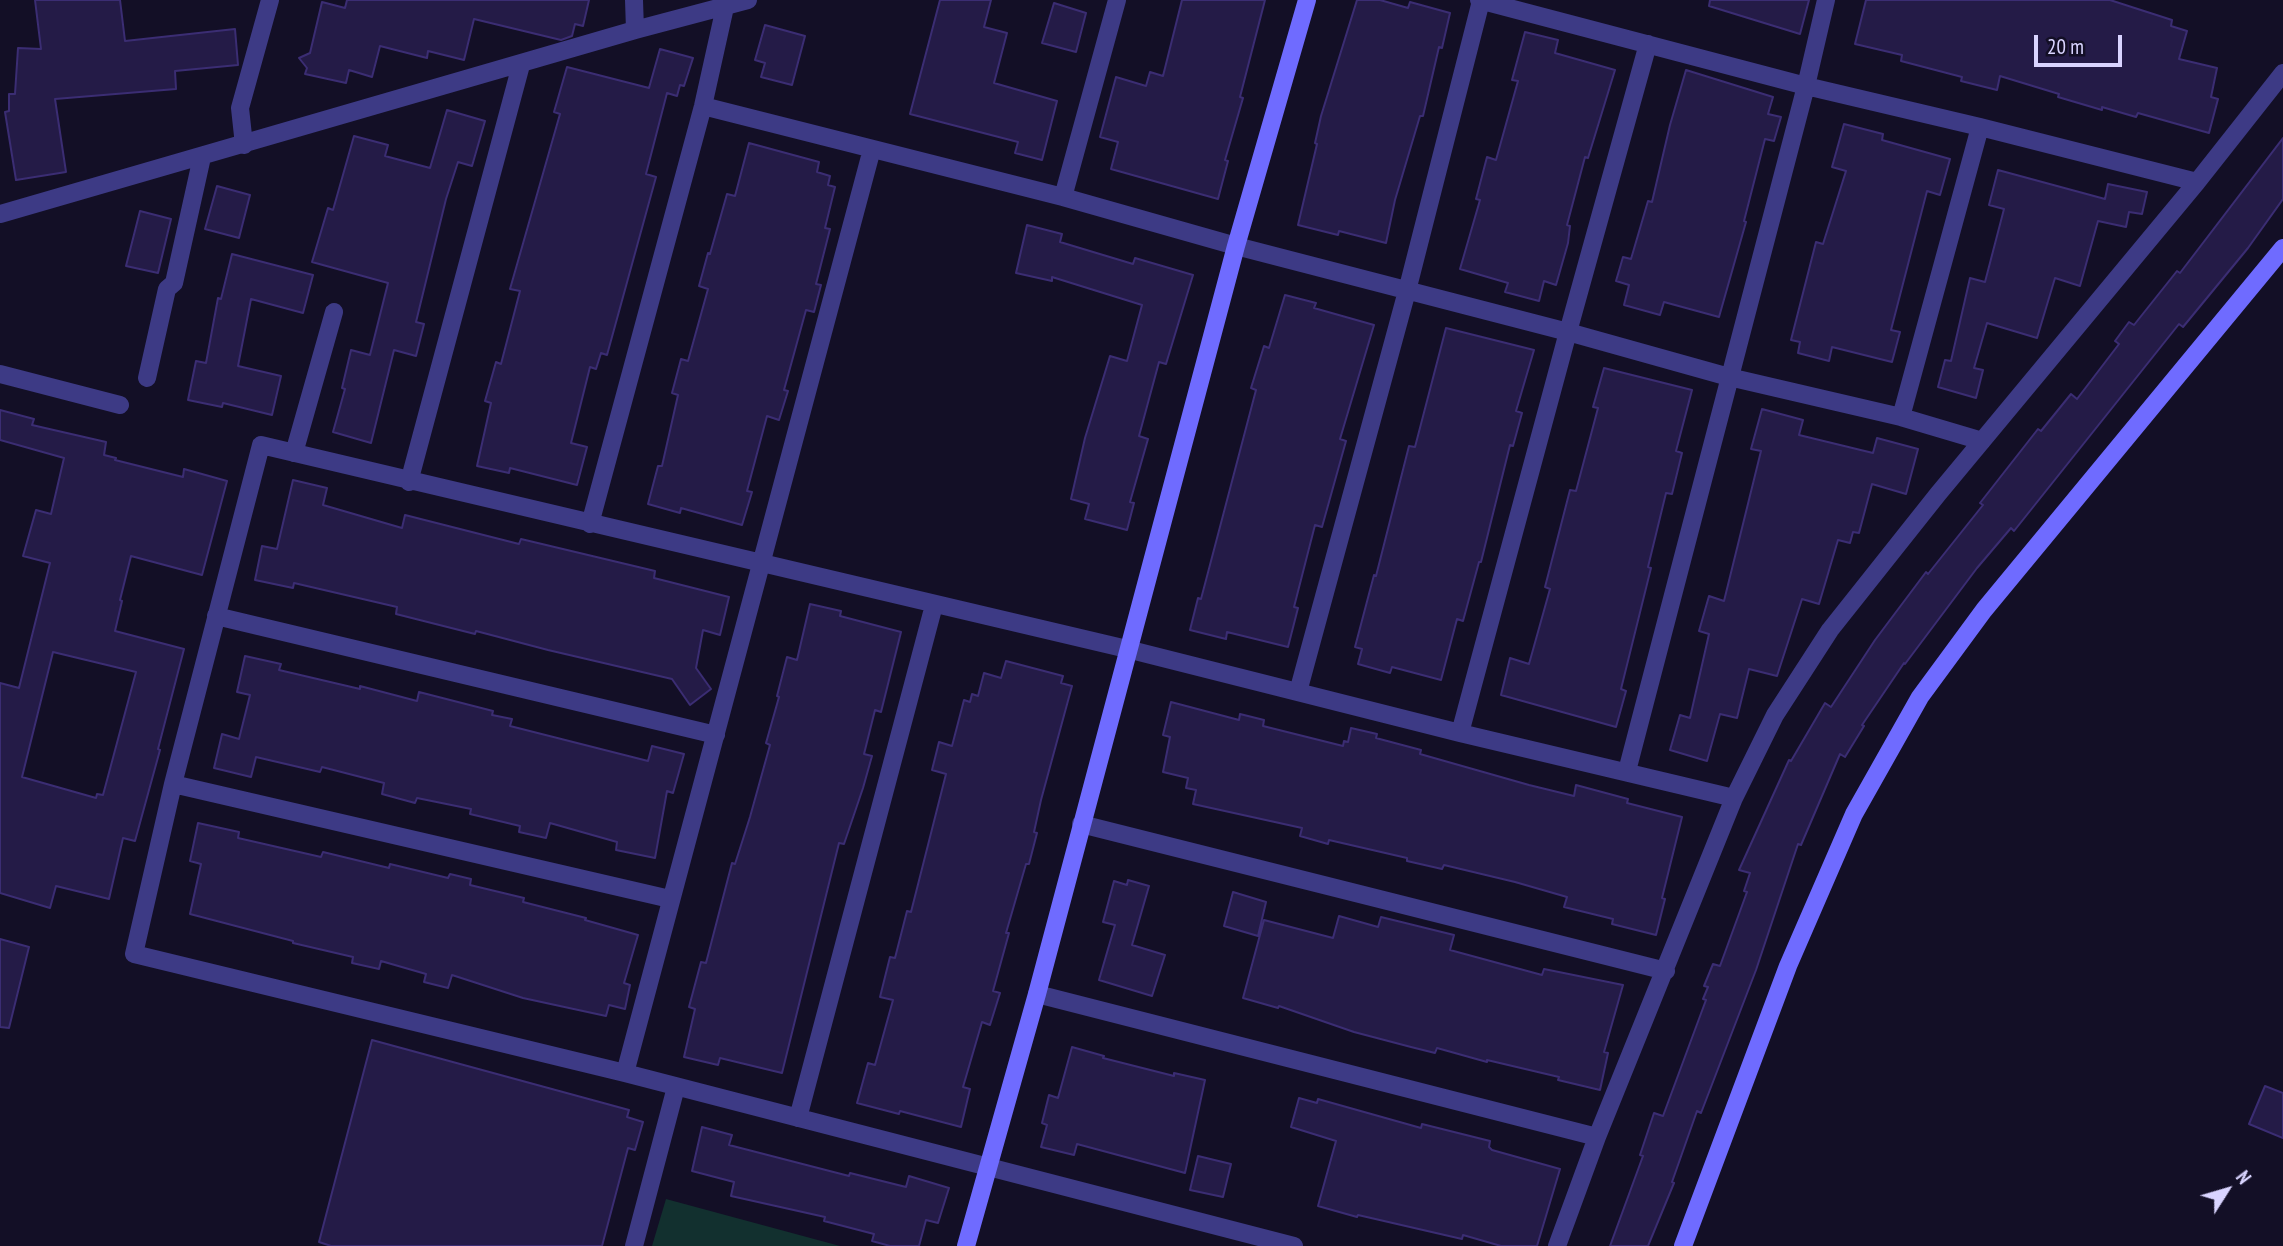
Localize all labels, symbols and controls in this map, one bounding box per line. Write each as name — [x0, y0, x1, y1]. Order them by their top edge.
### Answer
scale bar — [2038, 21, 2126, 65]
text: 20 m — [2047, 33, 2084, 60]
north arrow — [2192, 1155, 2262, 1225]
text: N — [2231, 1166, 2256, 1189]

